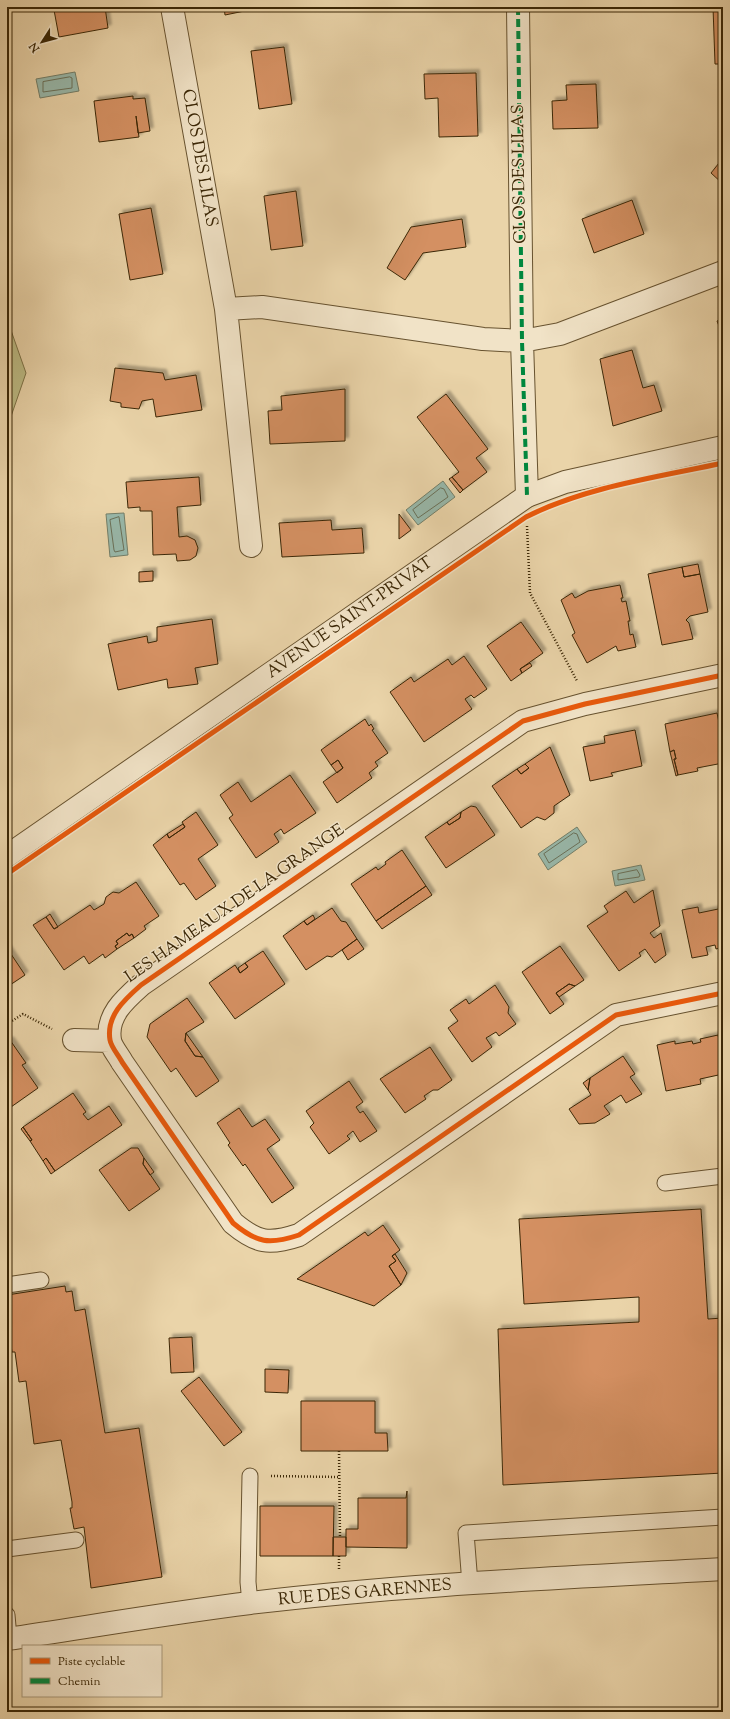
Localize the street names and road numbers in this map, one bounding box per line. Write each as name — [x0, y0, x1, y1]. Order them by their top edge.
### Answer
street label: CLOS DES LILAS — [175, 87, 223, 229]
street label: CLOS DES LILAS — [507, 104, 533, 244]
street label: AVENUE SAINT-PRIVAT — [262, 551, 438, 685]
street label: LES HAMEAUX DE LA GRANGE — [120, 819, 350, 989]
street label: RUE DES GARENNES — [277, 1573, 453, 1613]

